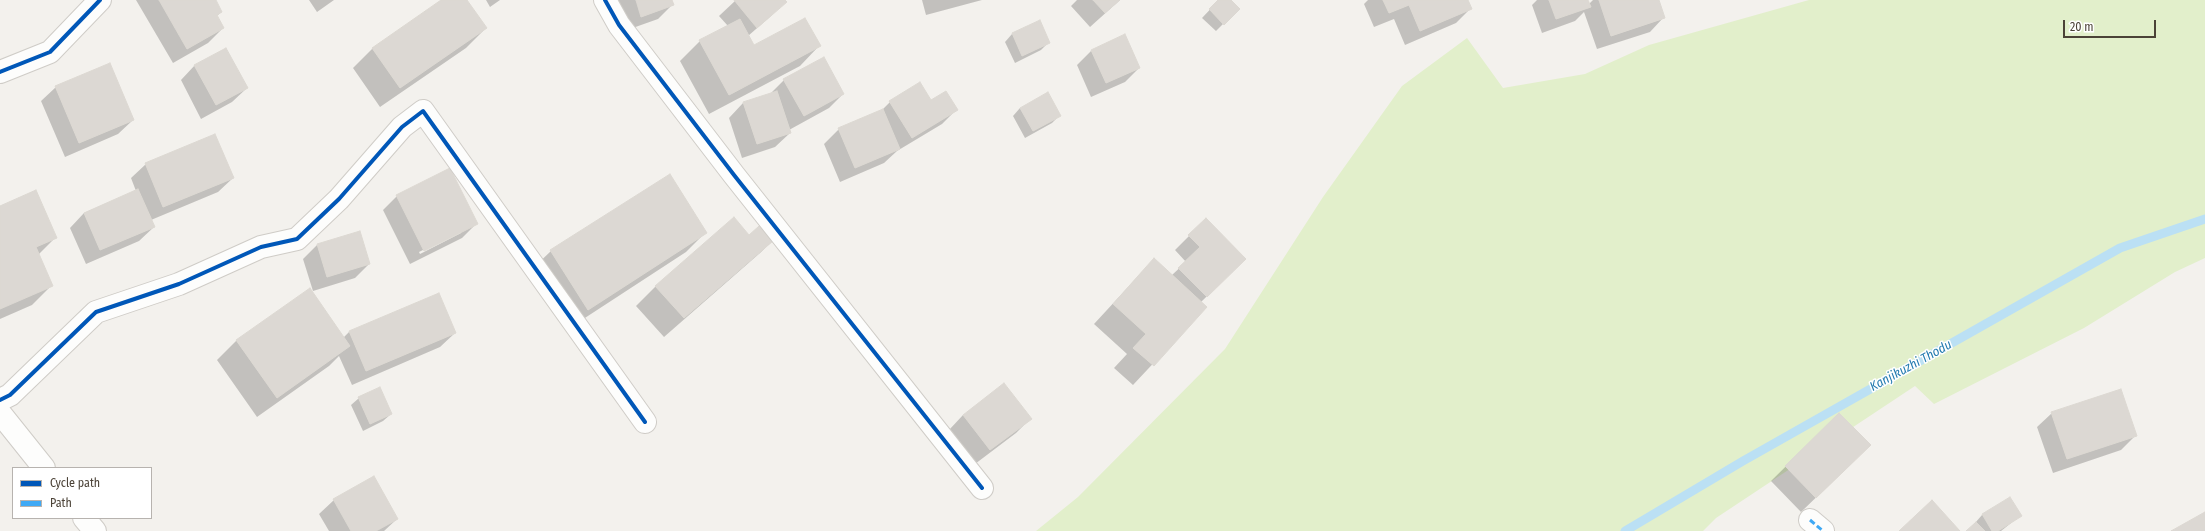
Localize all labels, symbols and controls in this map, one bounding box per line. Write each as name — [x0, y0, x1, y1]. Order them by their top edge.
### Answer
scale bar — [2065, 12, 2158, 38]
text: 20 m — [2070, 20, 2094, 34]
water label: Kanjikuzhi Thodu — [1867, 337, 1955, 395]
legend — [12, 467, 152, 519]
text: Cycle path — [50, 476, 100, 490]
text: Path — [50, 496, 72, 510]

